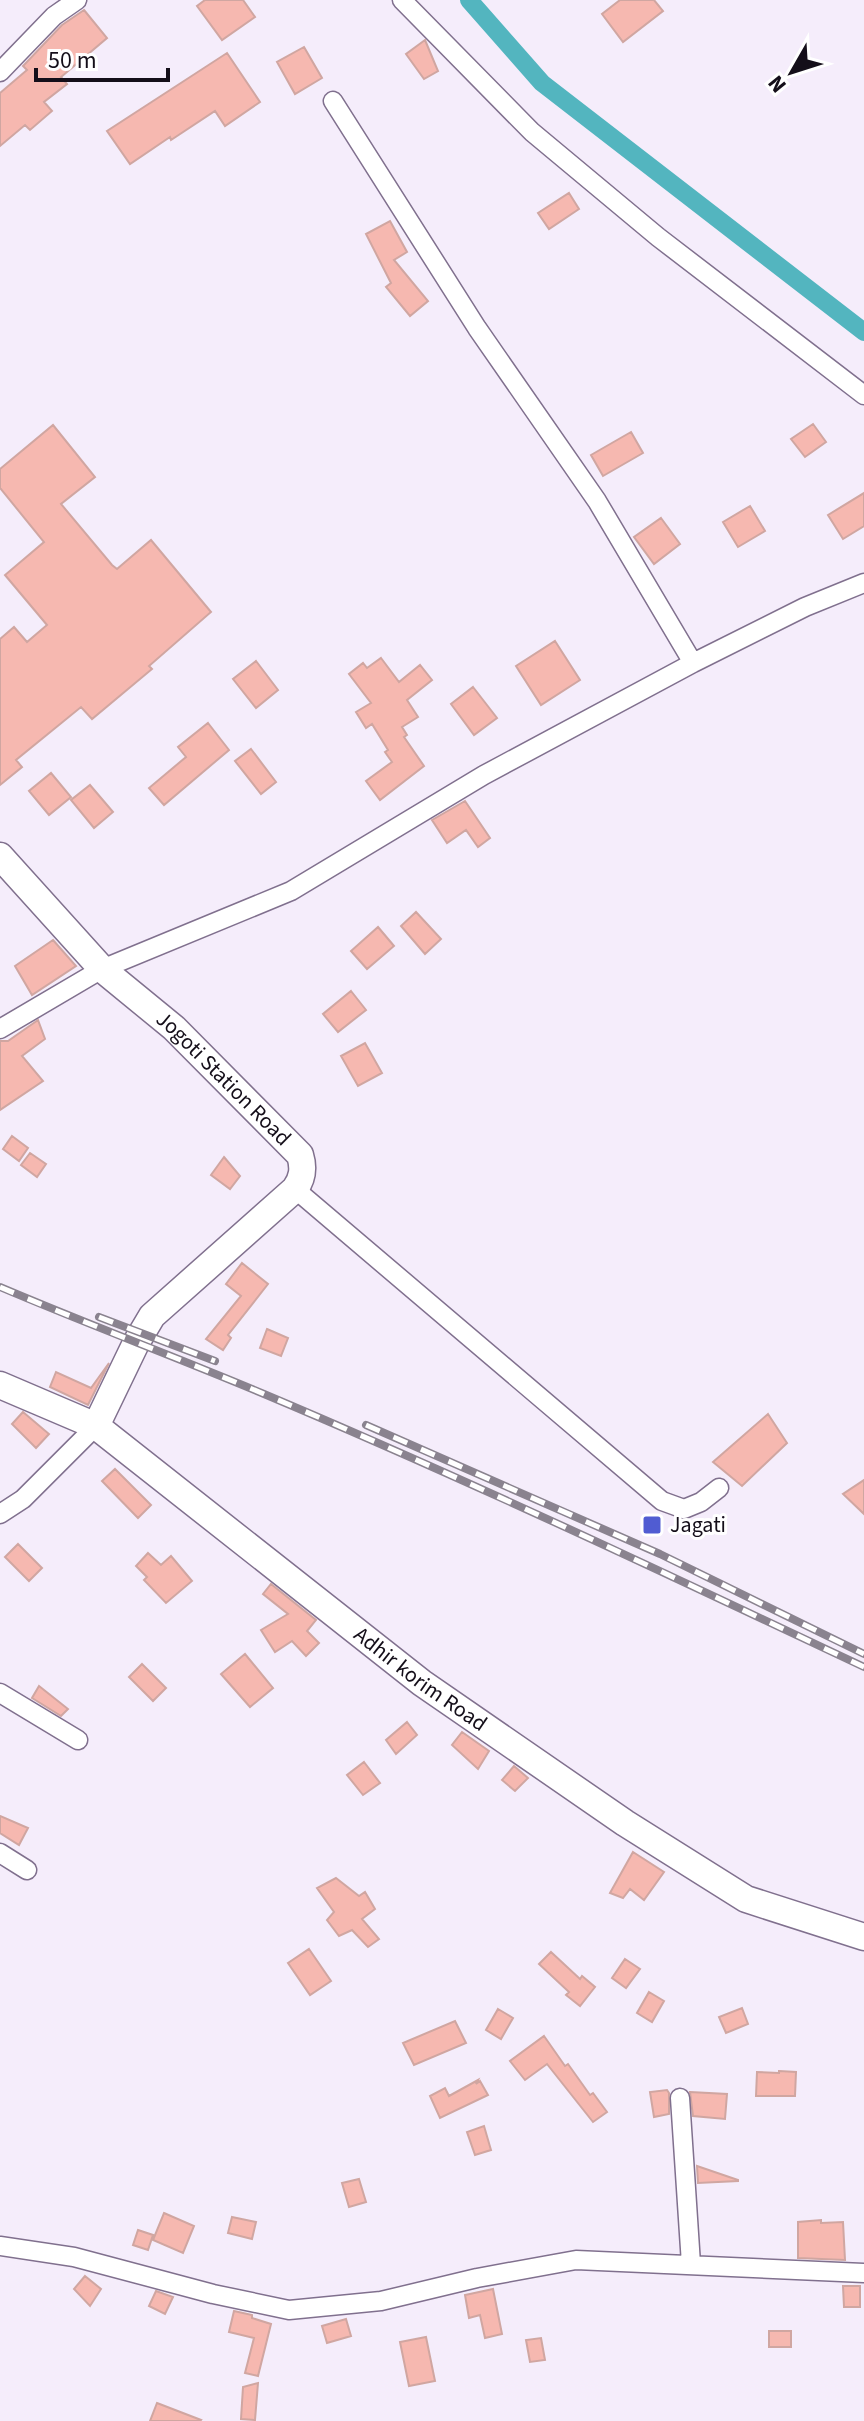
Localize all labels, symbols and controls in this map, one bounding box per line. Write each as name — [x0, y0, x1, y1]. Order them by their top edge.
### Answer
scale bar — [36, 32, 168, 82]
north arrow — [752, 32, 832, 112]
text: 50 m — [48, 43, 97, 78]
text: N — [760, 68, 794, 100]
street label: Jogoti Station Road — [149, 1004, 298, 1153]
place label: Jagati — [670, 1509, 726, 1541]
marker: Jagati — [641, 1514, 663, 1536]
street label: Adhir korim Road — [347, 1619, 494, 1739]

